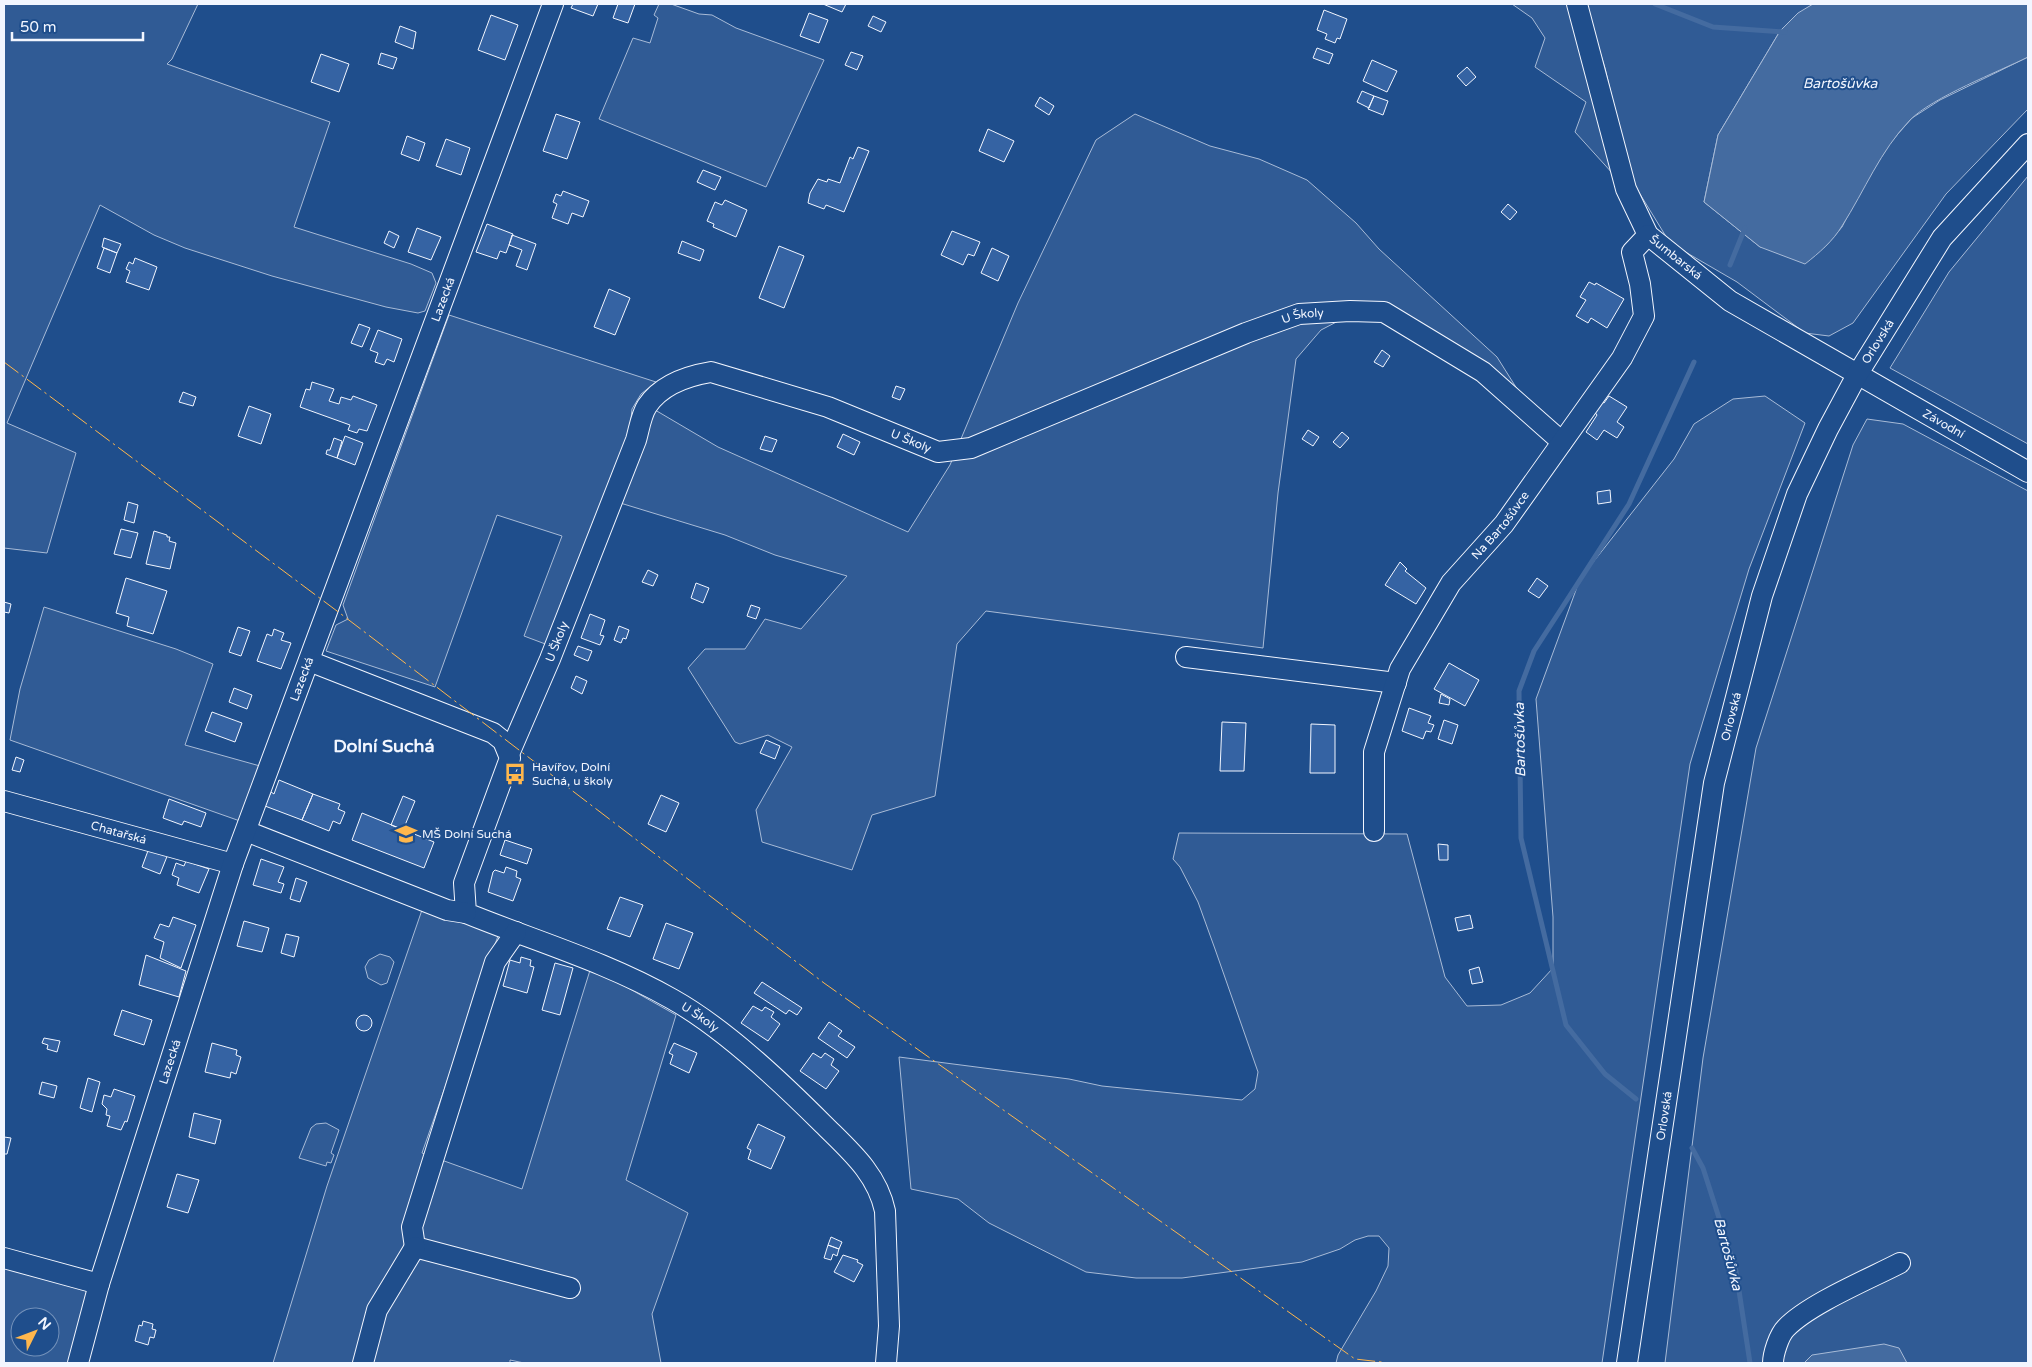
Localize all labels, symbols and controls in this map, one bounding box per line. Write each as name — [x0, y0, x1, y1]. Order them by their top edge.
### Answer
scale bar — [12, 10, 144, 42]
text: 50 m — [20, 18, 57, 36]
water label: Bartošůvka — [1803, 75, 1878, 92]
street label: Šumbarská — [1647, 232, 1705, 283]
street label: Lazecká — [428, 275, 458, 323]
street label: U Školy — [1280, 306, 1325, 327]
street label: Orlovská — [1859, 317, 1897, 366]
street label: Závodní — [1920, 406, 1967, 441]
street label: U Školy — [889, 426, 934, 456]
street label: Na Bartošůvce — [1469, 488, 1532, 562]
street label: U Školy — [542, 619, 571, 664]
street label: Lazecká — [287, 655, 316, 703]
street label: Orlovská — [1718, 691, 1744, 742]
water label: Bartošůvka — [1511, 701, 1529, 778]
district label: Dolní Suchá — [333, 735, 435, 757]
place label: Havířov, Dolní Suchá, u školy — [532, 760, 613, 788]
bus stop icon: Havířov, Dolní Suchá, u školy — [502, 761, 528, 787]
street label: Chatařská — [89, 818, 148, 847]
school or university icon: MŠ Dolní Suchá — [393, 821, 419, 847]
place label: MŠ Dolní Suchá — [422, 827, 512, 841]
street label: U Školy — [679, 999, 722, 1035]
street label: Lazecká — [156, 1038, 184, 1086]
street label: Orlovská — [1653, 1090, 1675, 1141]
water label: Bartošůvka — [1710, 1216, 1746, 1293]
north arrow — [10, 1307, 60, 1357]
text: N — [34, 1314, 54, 1334]

